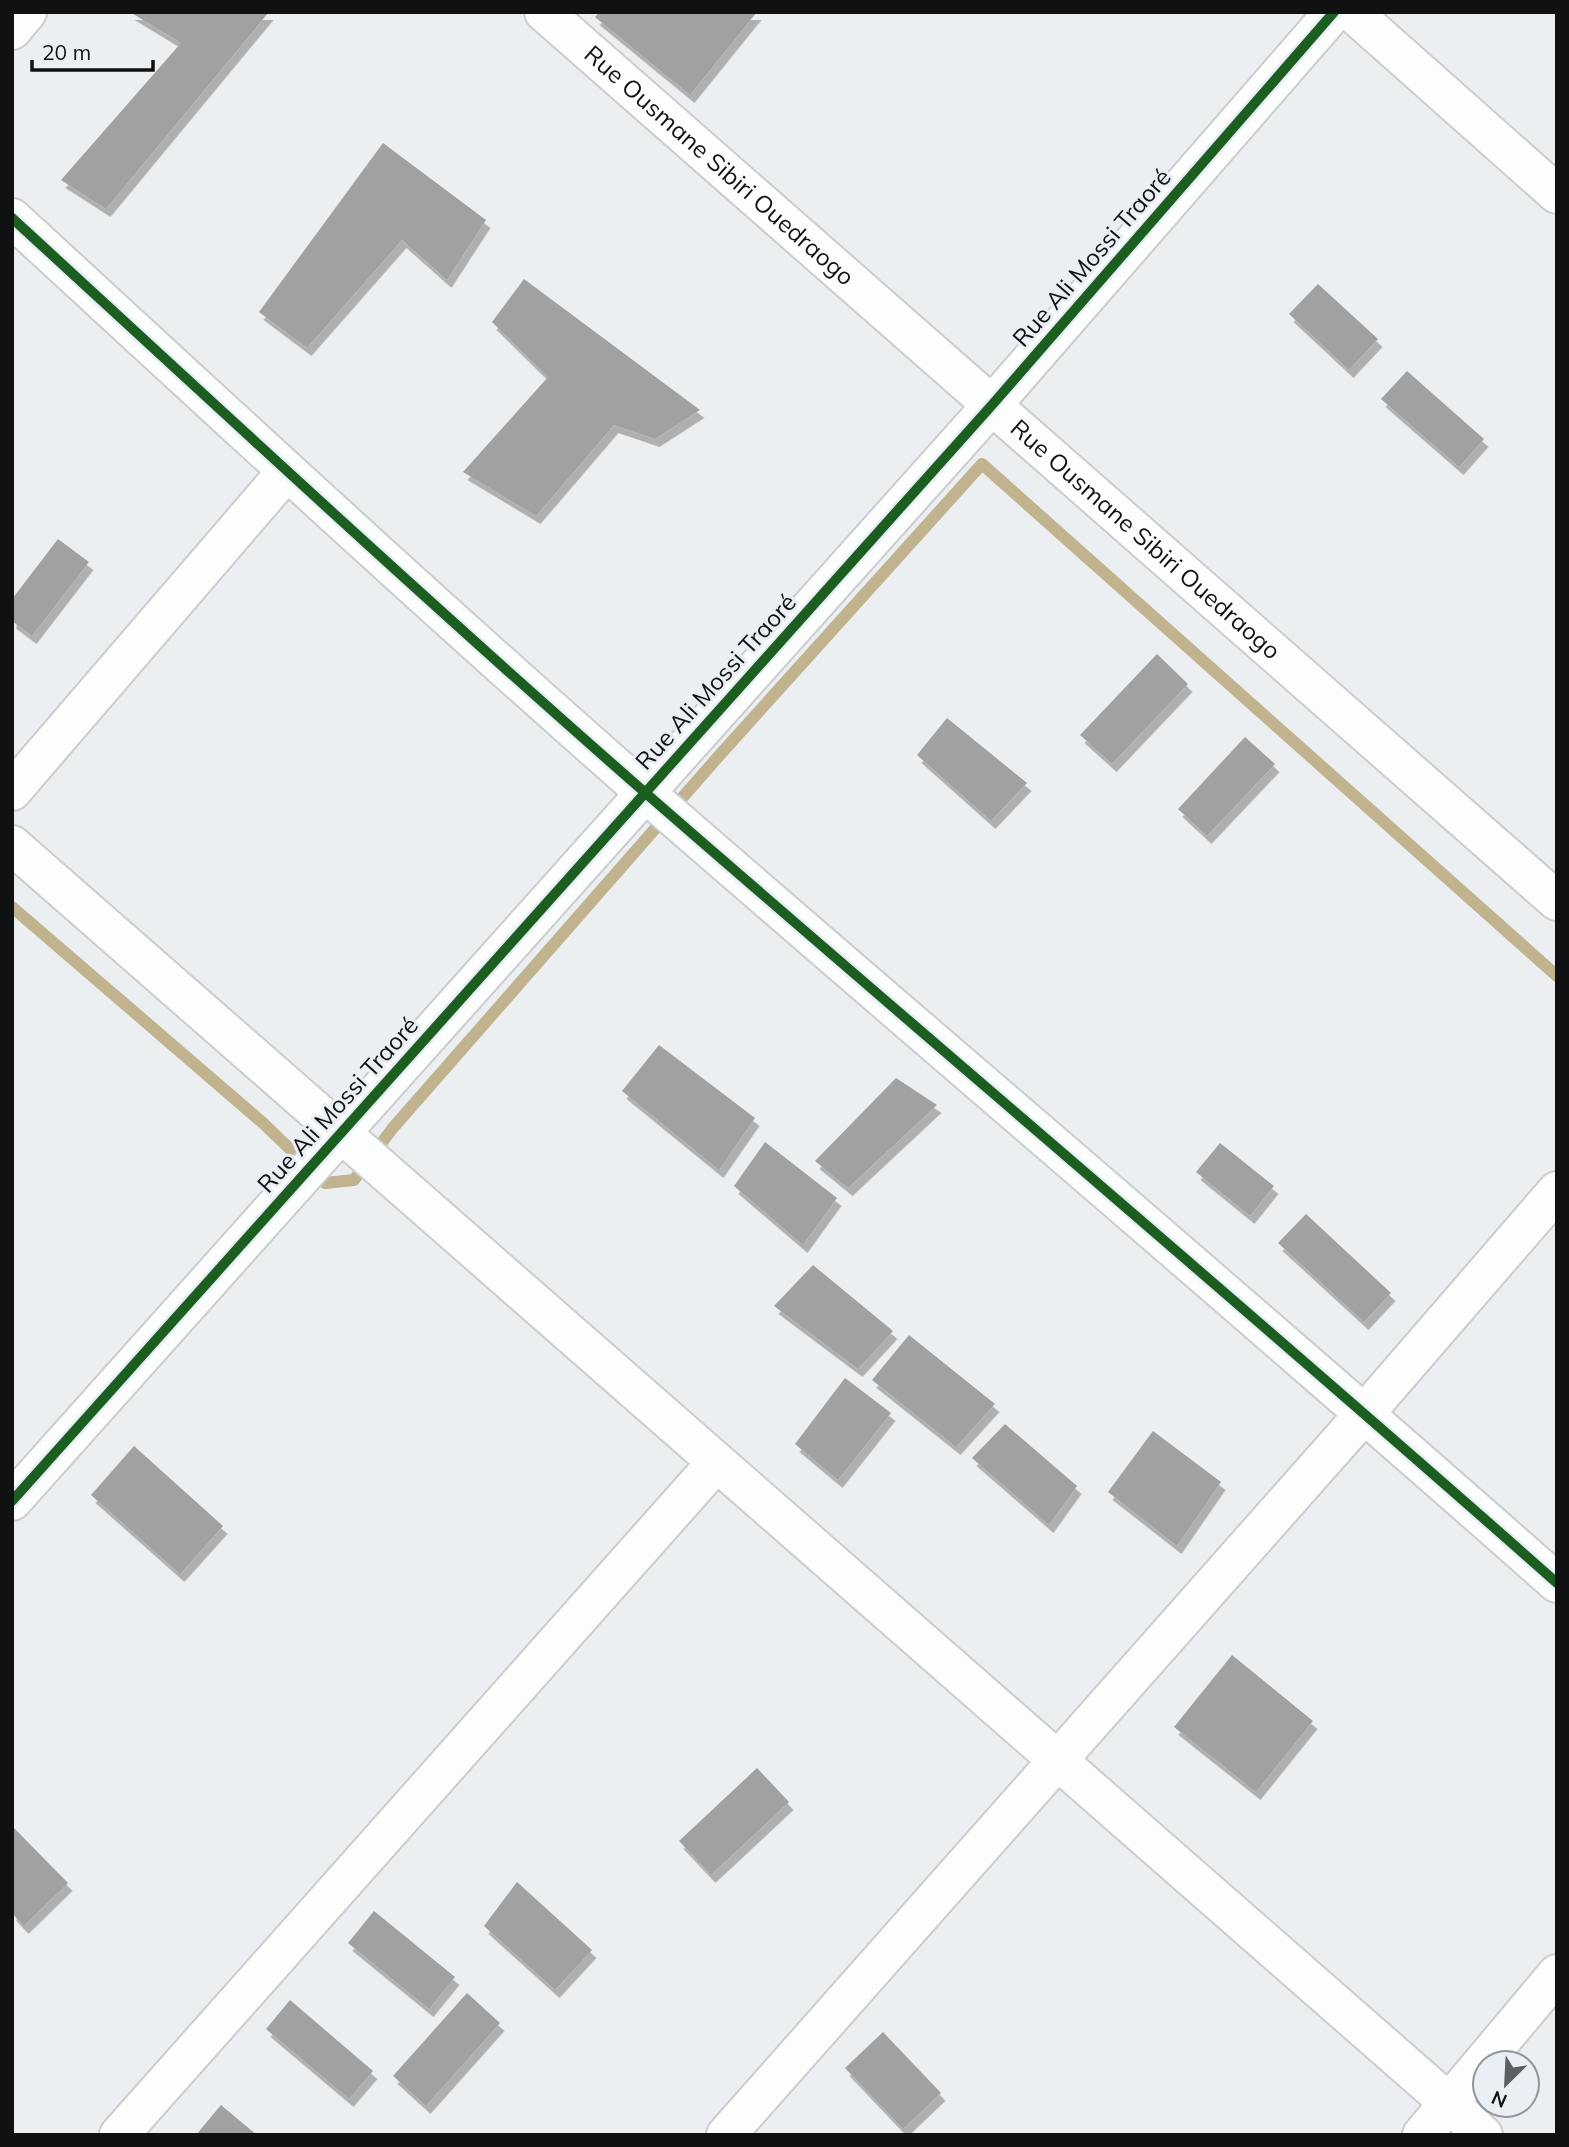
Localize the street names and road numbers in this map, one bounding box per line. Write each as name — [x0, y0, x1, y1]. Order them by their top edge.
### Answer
street label: Rue Ousmane Sibiri Ouedraogo — [579, 38, 861, 291]
street label: Rue Ali Mossi Traoré — [1006, 162, 1177, 353]
street label: Rue Ousmane Sibiri Ouedraogo — [1005, 412, 1287, 665]
street label: Rue Ali Mossi Traoré — [628, 587, 802, 775]
street label: Rue Ali Mossi Traoré — [250, 1010, 424, 1198]

